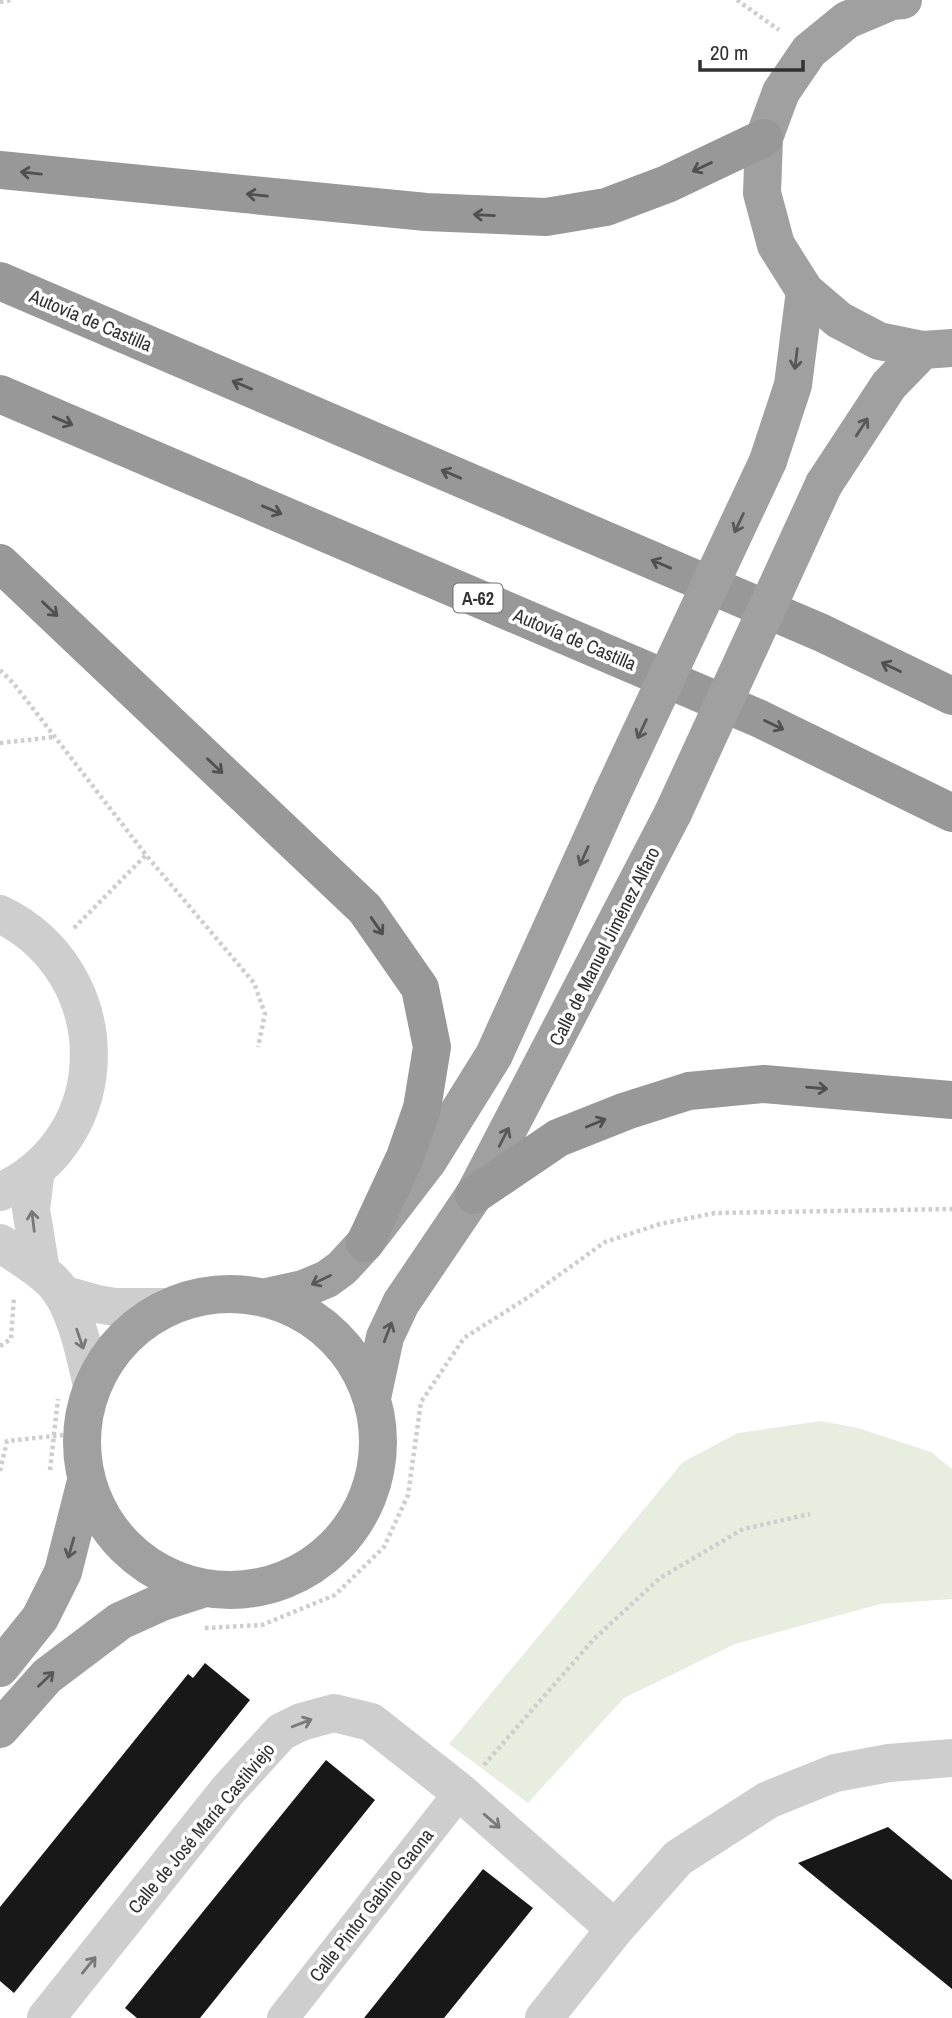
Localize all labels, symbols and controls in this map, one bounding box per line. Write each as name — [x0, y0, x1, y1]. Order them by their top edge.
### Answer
scale bar — [700, 28, 803, 72]
text: 20 m — [710, 38, 748, 67]
one-way arrow — [692, 161, 714, 174]
one-way arrow — [20, 166, 43, 179]
one-way arrow — [246, 189, 269, 202]
one-way arrow — [473, 208, 496, 221]
street label: Autovía de Castilla — [25, 282, 157, 358]
one-way arrow — [790, 347, 803, 370]
one-way arrow — [232, 378, 254, 391]
one-way arrow — [51, 415, 73, 428]
one-way arrow — [854, 418, 869, 437]
one-way arrow — [441, 467, 463, 480]
one-way arrow — [261, 504, 282, 517]
one-way arrow — [731, 512, 745, 533]
one-way arrow — [650, 557, 672, 570]
road number: A-62 — [454, 584, 503, 612]
one-way arrow — [41, 601, 58, 618]
street label: Autovía de Castilla — [509, 601, 641, 677]
one-way arrow — [881, 659, 902, 673]
one-way arrow — [635, 718, 648, 739]
one-way arrow — [763, 719, 784, 733]
one-way arrow — [206, 758, 223, 775]
street label: Calle de Manuel Jiménez Alfaro — [542, 842, 666, 1050]
one-way arrow — [577, 845, 590, 866]
one-way arrow — [369, 916, 384, 935]
one-way arrow — [806, 1082, 828, 1095]
one-way arrow — [584, 1115, 606, 1128]
one-way arrow — [498, 1127, 512, 1148]
one-way arrow — [26, 1210, 39, 1233]
one-way arrow — [311, 1274, 332, 1288]
one-way arrow — [383, 1322, 396, 1343]
one-way arrow — [75, 1328, 87, 1350]
one-way arrow — [63, 1536, 76, 1558]
one-way arrow — [37, 1671, 54, 1688]
one-way arrow — [291, 1715, 313, 1728]
street label: Calle de José María Castilviejo — [122, 1737, 280, 1919]
one-way arrow — [483, 1813, 501, 1829]
street label: Calle Pintor Gabino Gaona — [303, 1823, 439, 1987]
one-way arrow — [81, 1956, 96, 1974]

